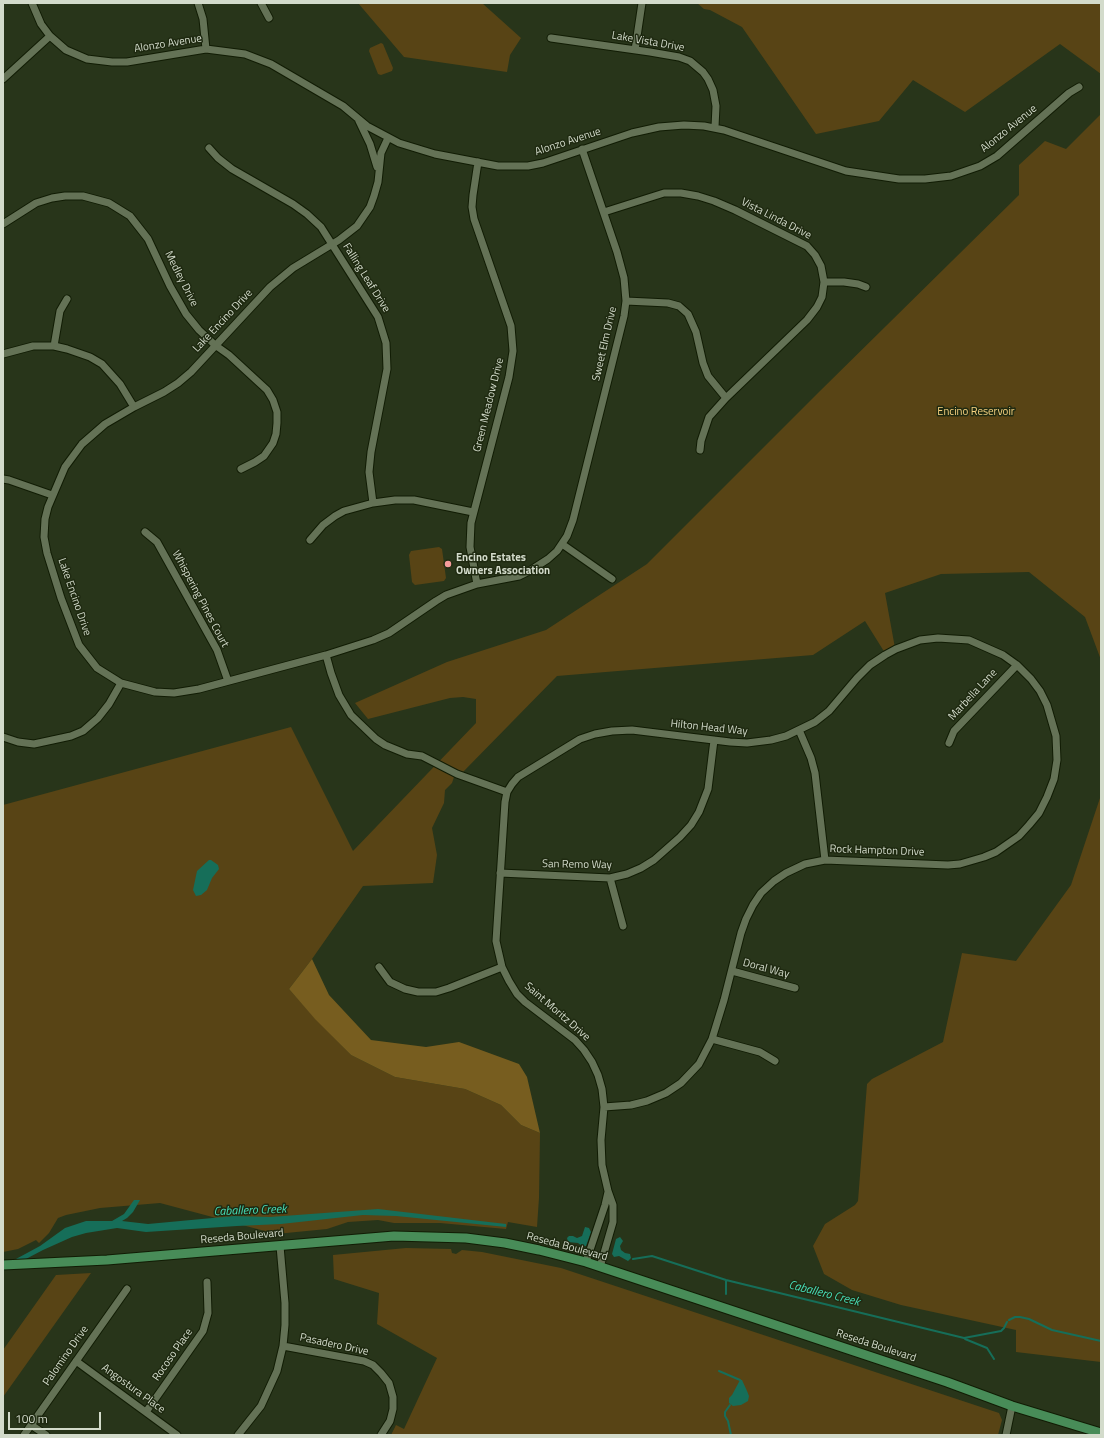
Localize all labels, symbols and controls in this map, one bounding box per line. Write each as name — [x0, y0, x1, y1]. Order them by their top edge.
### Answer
street label: Lake Vista Drive — [611, 29, 685, 55]
street label: Alonzo Avenue — [133, 32, 203, 56]
street label: Alonzo Avenue — [978, 102, 1040, 156]
street label: Alonzo Avenue — [533, 125, 603, 159]
street label: Vista Linda Drive — [739, 196, 813, 242]
street label: Falling Leaf Drive — [340, 241, 392, 315]
street label: Medley Drive — [161, 249, 201, 309]
street label: Lake Encino Drive — [190, 287, 256, 355]
street label: Sweet Elm Drive — [590, 306, 620, 382]
street label: Green Meadow Drive — [471, 357, 507, 453]
park label: Encino Reservoir — [937, 405, 1015, 419]
street label: Whispering Pines Court — [169, 548, 231, 650]
place label: Encino Estates Owners Association — [456, 551, 550, 577]
street label: Lake Encino Drive — [55, 556, 93, 638]
marker: Encino Estates Owners Association — [443, 559, 453, 569]
street label: Marbella Lane — [946, 667, 1000, 723]
street label: Hilton Head Way — [670, 717, 748, 739]
street label: Rock Hampton Drive — [829, 843, 925, 859]
street label: San Remo Way — [542, 858, 612, 872]
street label: Doral Way — [741, 956, 791, 982]
street label: Saint Moritz Drive — [522, 980, 592, 1044]
water label: Caballero Creek — [213, 1203, 287, 1219]
street label: Reseda Boulevard — [200, 1227, 284, 1247]
street label: Reseda Boulevard — [525, 1230, 609, 1264]
water label: Caballero Creek — [787, 1278, 861, 1310]
street label: Palomino Drive — [40, 1323, 92, 1389]
street label: Rocoso Place — [150, 1326, 196, 1384]
street label: Reseda Boulevard — [834, 1327, 918, 1365]
street label: Pasadero Drive — [298, 1331, 370, 1359]
street label: Angostura Place — [99, 1362, 167, 1416]
scale bar — [10, 1404, 103, 1430]
text: 100 m — [15, 1409, 48, 1428]

